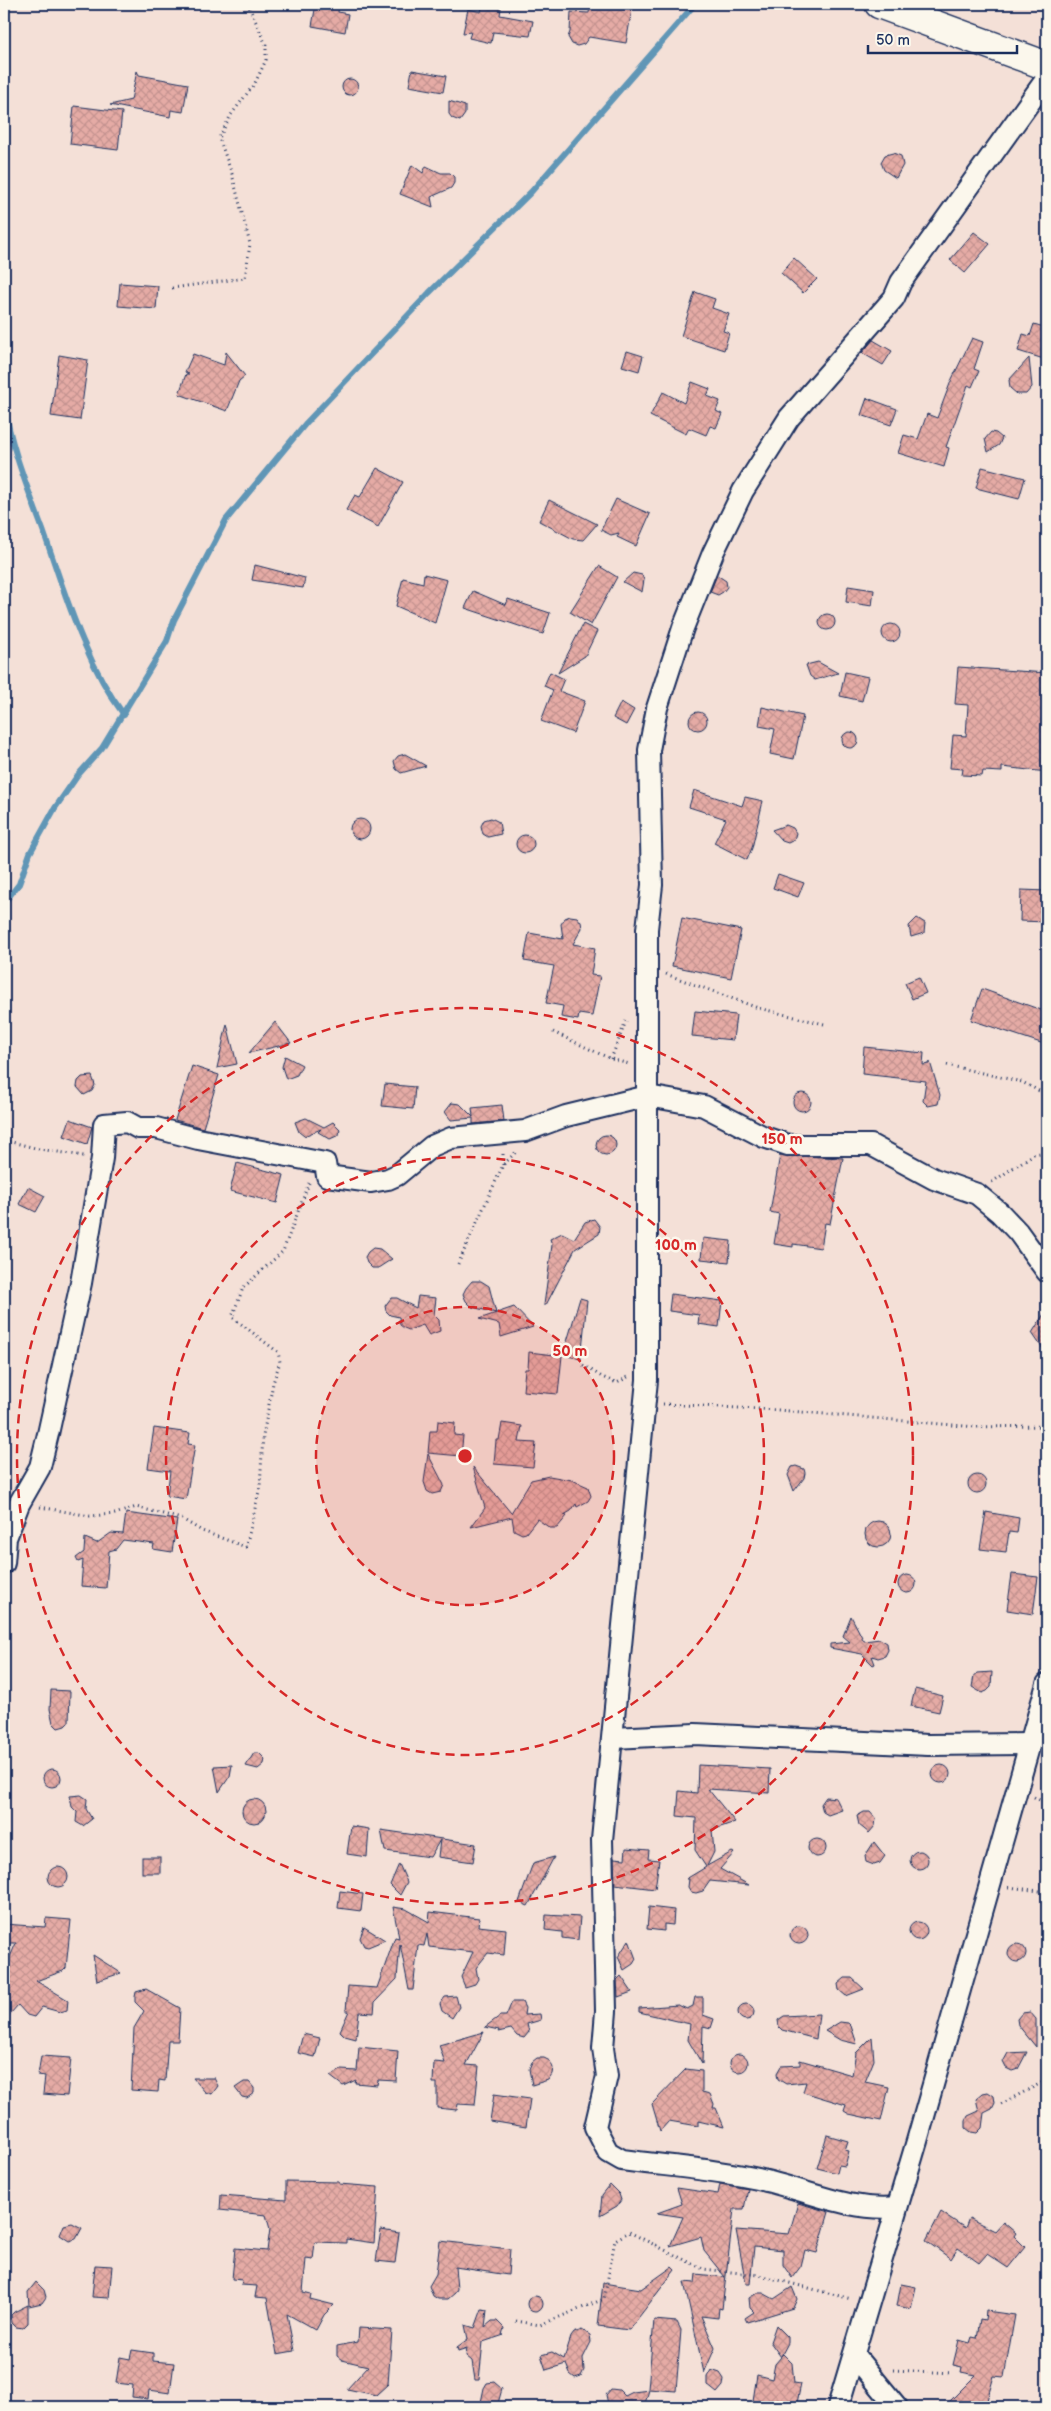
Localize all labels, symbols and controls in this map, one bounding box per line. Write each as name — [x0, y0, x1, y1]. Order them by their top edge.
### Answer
scale bar — [868, 22, 1017, 54]
text: 50 m — [876, 31, 910, 50]
text: 150 m — [761, 1130, 803, 1149]
text: 100 m — [655, 1236, 697, 1255]
text: 50 m — [553, 1342, 588, 1361]
centre of rings — [456, 1447, 474, 1465]

